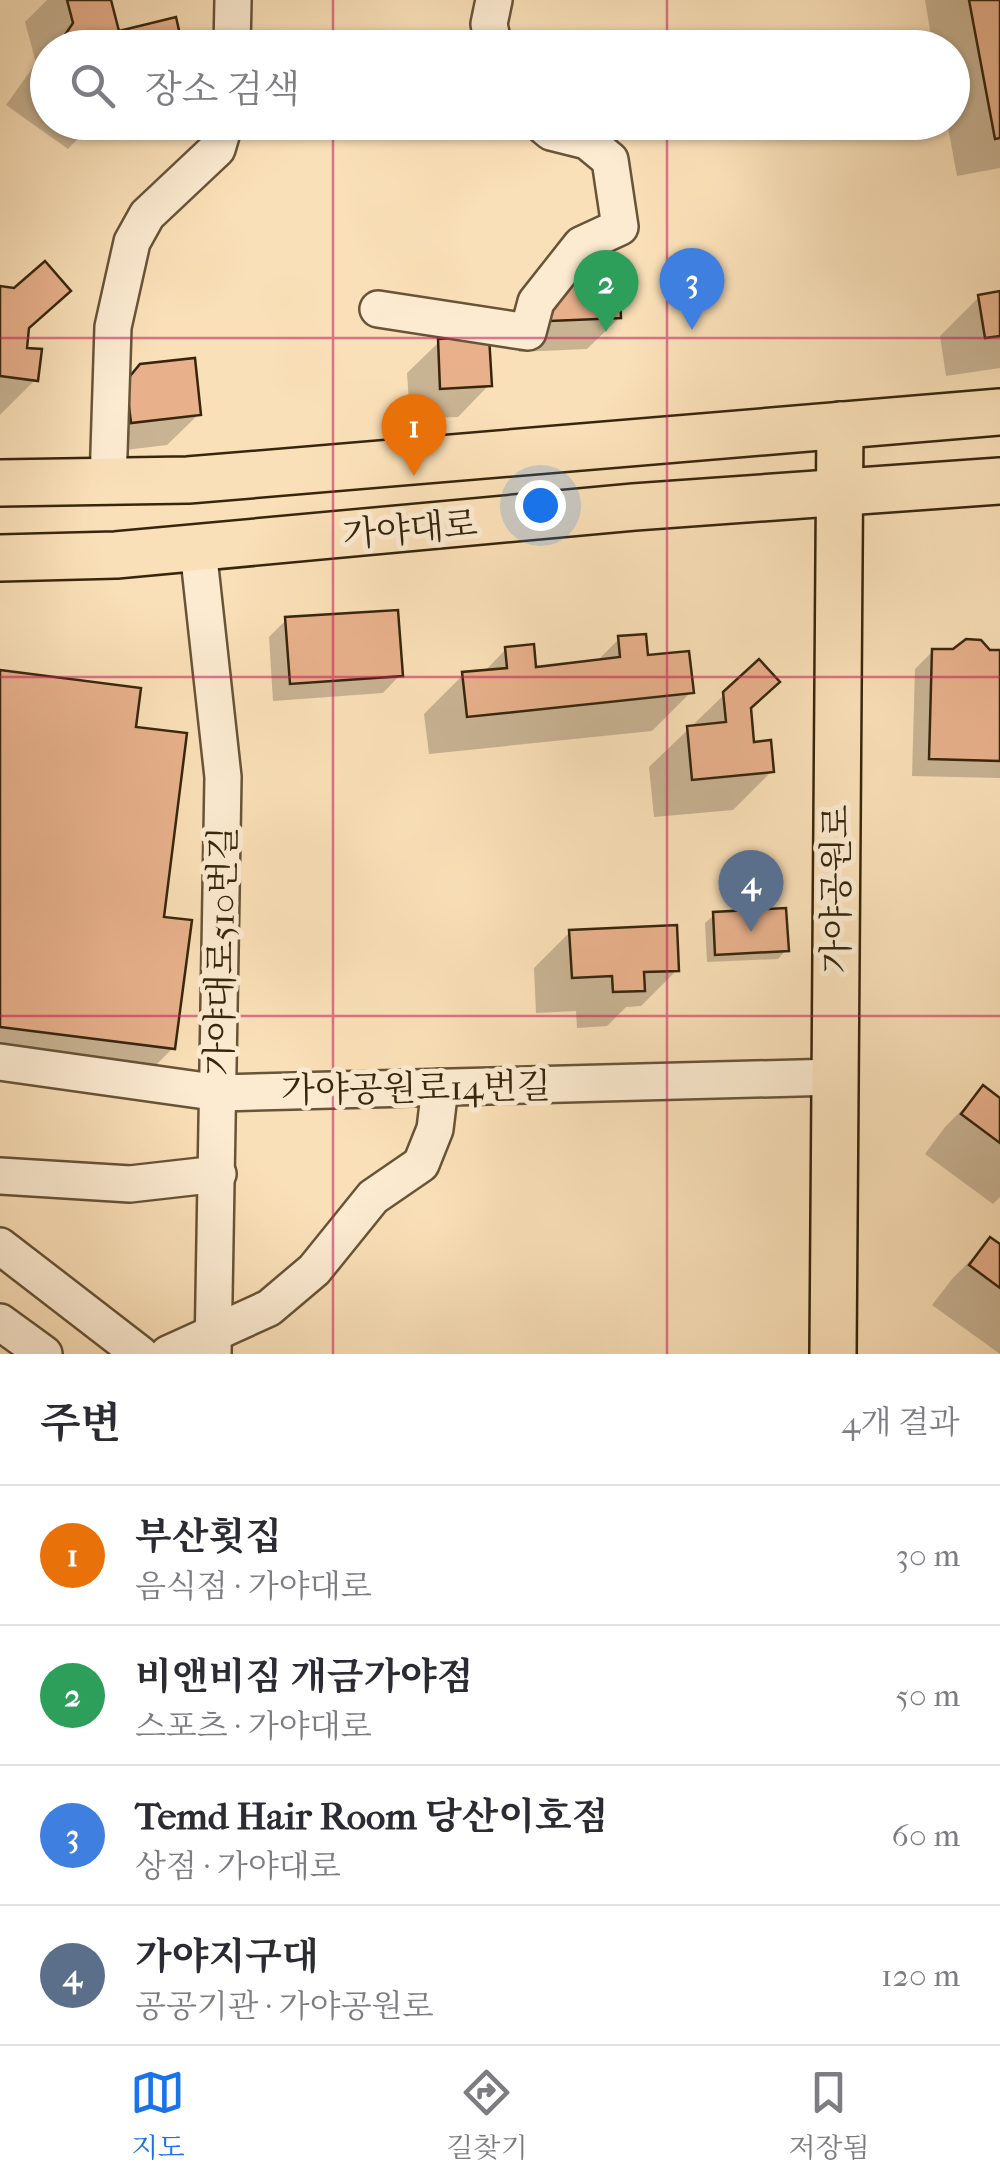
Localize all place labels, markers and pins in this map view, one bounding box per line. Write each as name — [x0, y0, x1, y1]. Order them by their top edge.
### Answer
pin: 3 — [660, 248, 724, 330]
pin: 2 — [574, 250, 638, 332]
pin: 1 — [382, 394, 446, 476]
pin: 4 — [718, 850, 784, 932]

